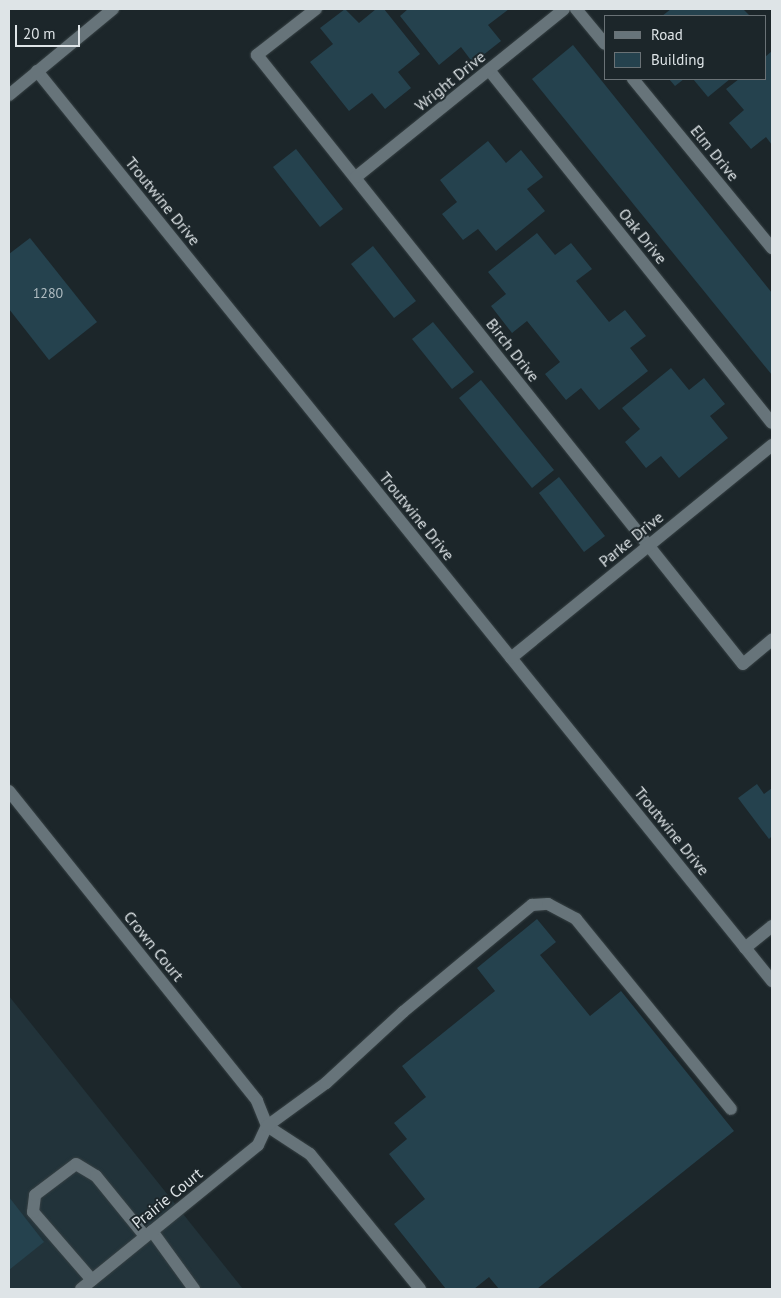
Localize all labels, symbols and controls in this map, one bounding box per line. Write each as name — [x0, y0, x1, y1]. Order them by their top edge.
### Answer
scale bar — [18, 15, 82, 47]
legend — [604, 15, 766, 80]
text: 20 m — [23, 24, 56, 43]
text: Road — [651, 25, 683, 44]
street label: Wright Drive — [411, 47, 489, 115]
text: Building — [651, 50, 705, 69]
street label: Elm Drive — [687, 121, 743, 185]
street label: Troutwine Drive — [121, 153, 205, 249]
street label: Oak Drive — [615, 204, 671, 268]
house number: 1280 — [33, 285, 63, 301]
street label: Birch Drive — [482, 314, 544, 386]
street label: Troutwine Drive — [375, 468, 459, 564]
street label: Parke Drive — [595, 507, 667, 571]
street label: Troutwine Drive — [630, 783, 714, 879]
street label: Crown Court — [120, 907, 188, 985]
street label: Prairie Court — [128, 1164, 206, 1232]

